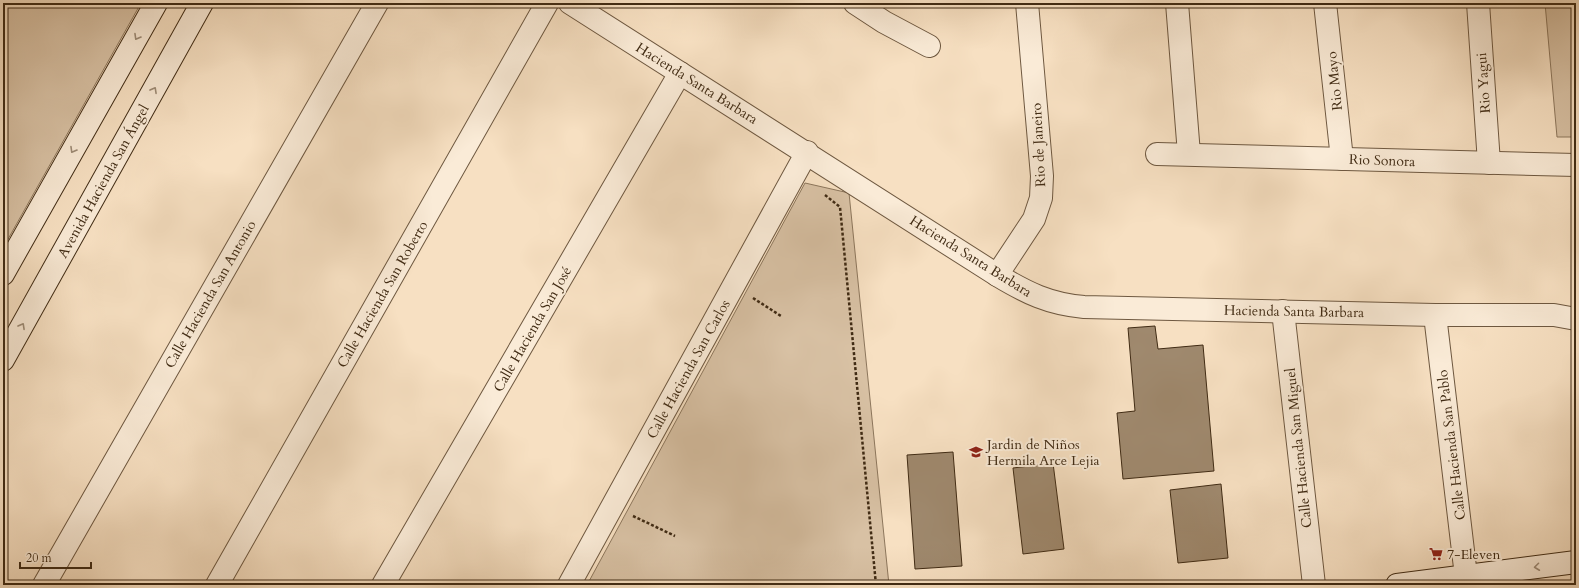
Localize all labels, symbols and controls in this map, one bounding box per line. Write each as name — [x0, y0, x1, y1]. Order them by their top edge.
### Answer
one-way arrow — [134, 33, 141, 40]
street label: Hacienda Santa Barbara — [632, 38, 761, 129]
street label: Rio Mayo — [1322, 50, 1347, 111]
street label: Rio Yagui — [1472, 52, 1495, 114]
one-way arrow — [149, 87, 156, 94]
street label: Avenida Hacienda San Ángel — [53, 101, 154, 261]
street label: Rio de Janeiro — [1027, 102, 1050, 188]
one-way arrow — [70, 146, 77, 153]
street label: Rio Sonora — [1349, 150, 1415, 171]
street label: Hacienda Santa Barbara — [906, 211, 1035, 302]
street label: Calle Hacienda San Antonio — [160, 216, 261, 372]
street label: Calle Hacienda San Roberto — [333, 217, 433, 371]
street label: Calle Hacienda San José — [489, 263, 576, 395]
street label: Calle Hacienda San Carlos — [642, 296, 735, 442]
street label: Hacienda Santa Barbara — [1224, 301, 1364, 322]
one-way arrow — [17, 323, 25, 330]
street label: Calle Hacienda San Miguel — [1281, 366, 1316, 529]
street label: Calle Hacienda San Pablo — [1433, 368, 1470, 521]
place label: Jardin de Niños Hermila Arce Lejia — [985, 435, 1100, 470]
school or university icon: Jardin de Niños Hermila Arce Lejia — [968, 444, 984, 460]
scale bar — [20, 544, 91, 570]
place label: 7-Eleven — [1447, 545, 1500, 564]
supermarket icon: 7-Eleven — [1428, 546, 1444, 562]
text: 20 m — [26, 550, 53, 566]
one-way arrow — [1534, 562, 1540, 571]

